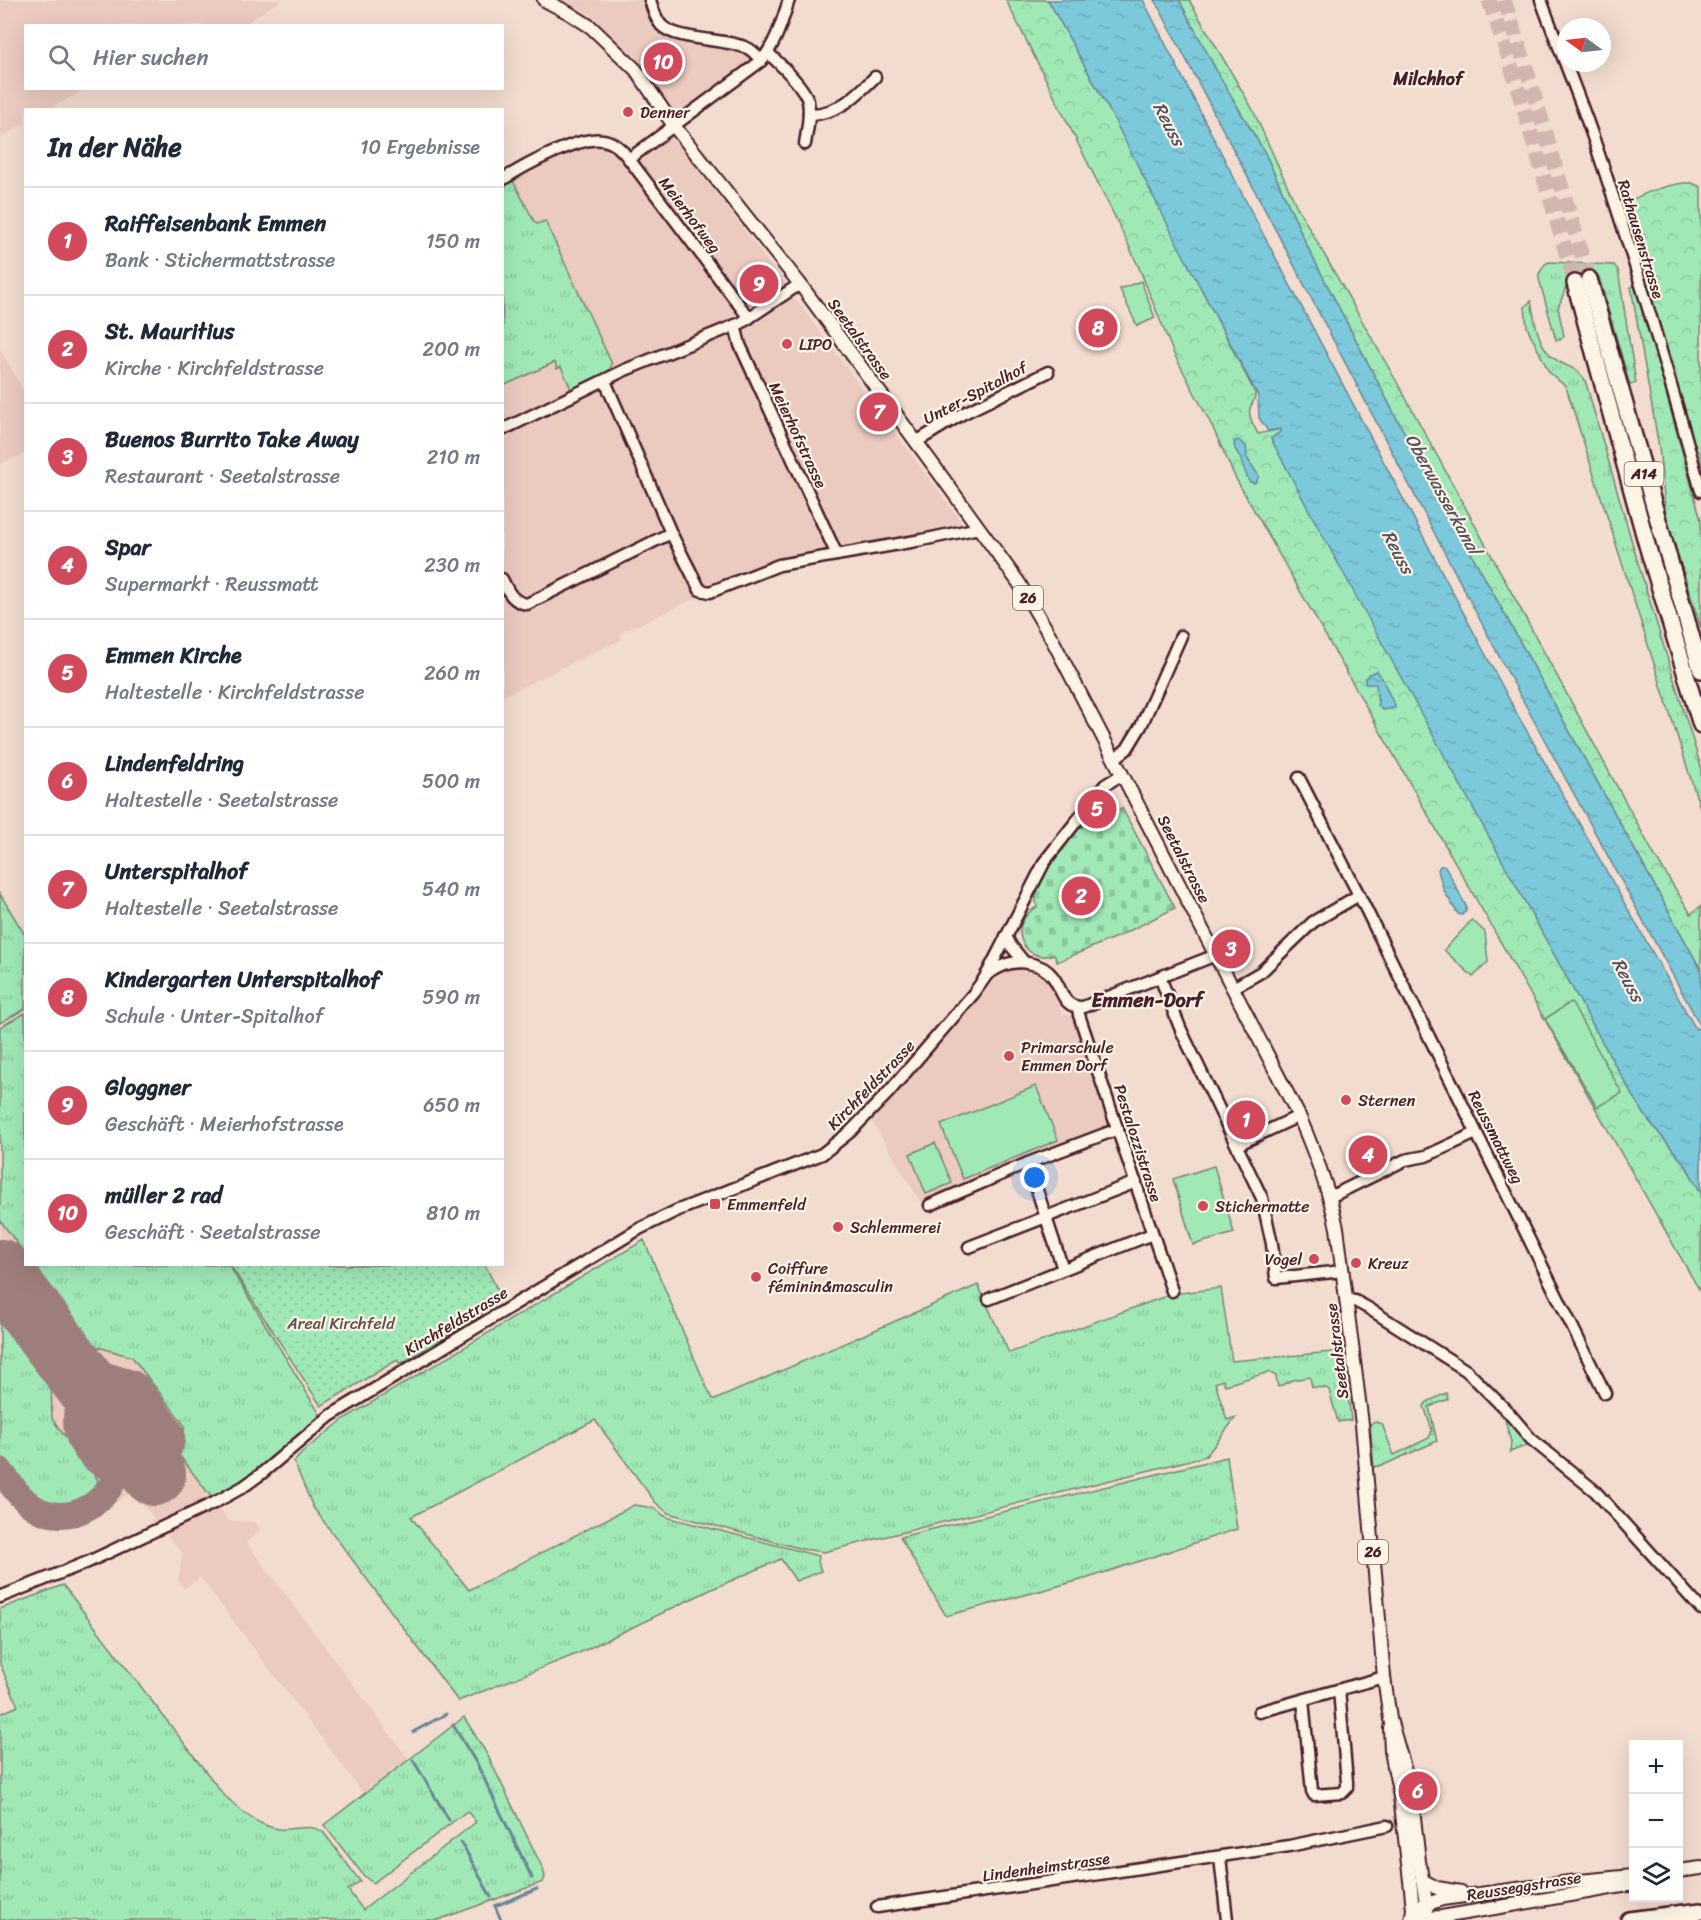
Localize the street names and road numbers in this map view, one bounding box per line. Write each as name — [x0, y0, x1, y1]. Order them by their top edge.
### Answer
street label: Meierhofweg — [651, 170, 729, 260]
street label: Rathausenstrasse — [1609, 176, 1673, 302]
street label: Seetalstrasse — [820, 291, 900, 387]
street label: Unter-Spitalhof — [918, 352, 1034, 433]
street label: Meierhofstrasse — [761, 377, 836, 493]
road number: A14 — [1624, 462, 1664, 486]
road number: 26 — [1013, 586, 1043, 610]
street label: Seetalstrasse — [1149, 809, 1219, 909]
street label: Kirchfeldstrasse — [820, 1033, 922, 1137]
street label: Pestalozzistrasse — [1105, 1080, 1171, 1206]
street label: Reussmattweg — [1460, 1085, 1532, 1189]
street label: Kirchfeldstrasse — [398, 1278, 514, 1364]
street label: Seetalstrasse — [1317, 1301, 1357, 1401]
road number: 26 — [1358, 1540, 1388, 1564]
street label: Lindenheimstrasse — [980, 1844, 1112, 1890]
street label: Reusseggstrasse — [1465, 1863, 1583, 1909]

